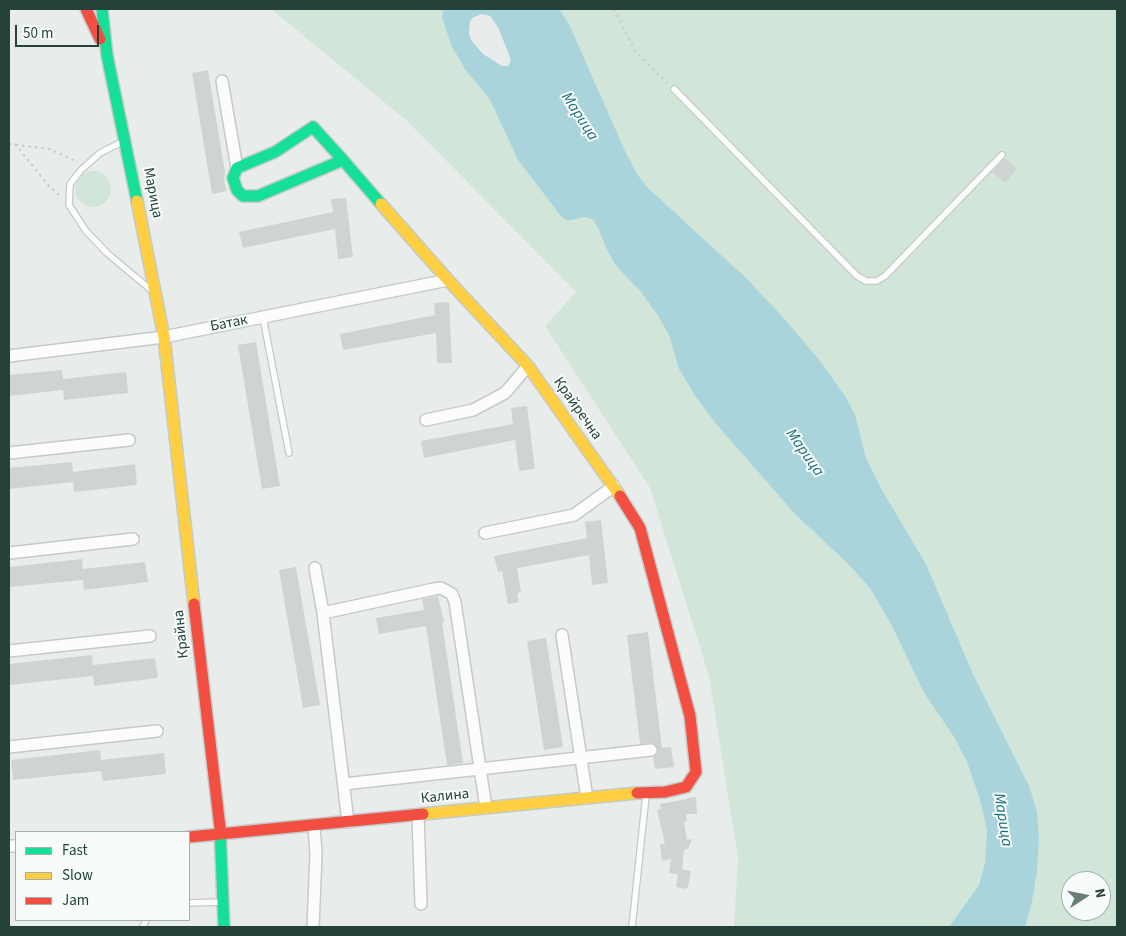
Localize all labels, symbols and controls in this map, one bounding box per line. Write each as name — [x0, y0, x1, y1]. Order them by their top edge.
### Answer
scale bar — [18, 15, 101, 47]
text: 50 m — [23, 23, 53, 44]
water label: Марица — [556, 89, 602, 145]
street label: Марица — [138, 166, 166, 220]
street label: Батак — [209, 312, 249, 336]
street label: Крайречна — [549, 374, 605, 444]
water label: Марица — [781, 425, 827, 481]
street label: Крайна — [170, 609, 194, 659]
street label: Калина — [420, 786, 470, 808]
water label: Марица — [988, 792, 1016, 848]
legend — [15, 831, 190, 921]
text: Fast — [62, 840, 88, 861]
text: Slow — [62, 865, 93, 886]
north arrow — [1061, 871, 1111, 921]
text: N — [1089, 887, 1110, 900]
text: Jam — [62, 890, 89, 911]

